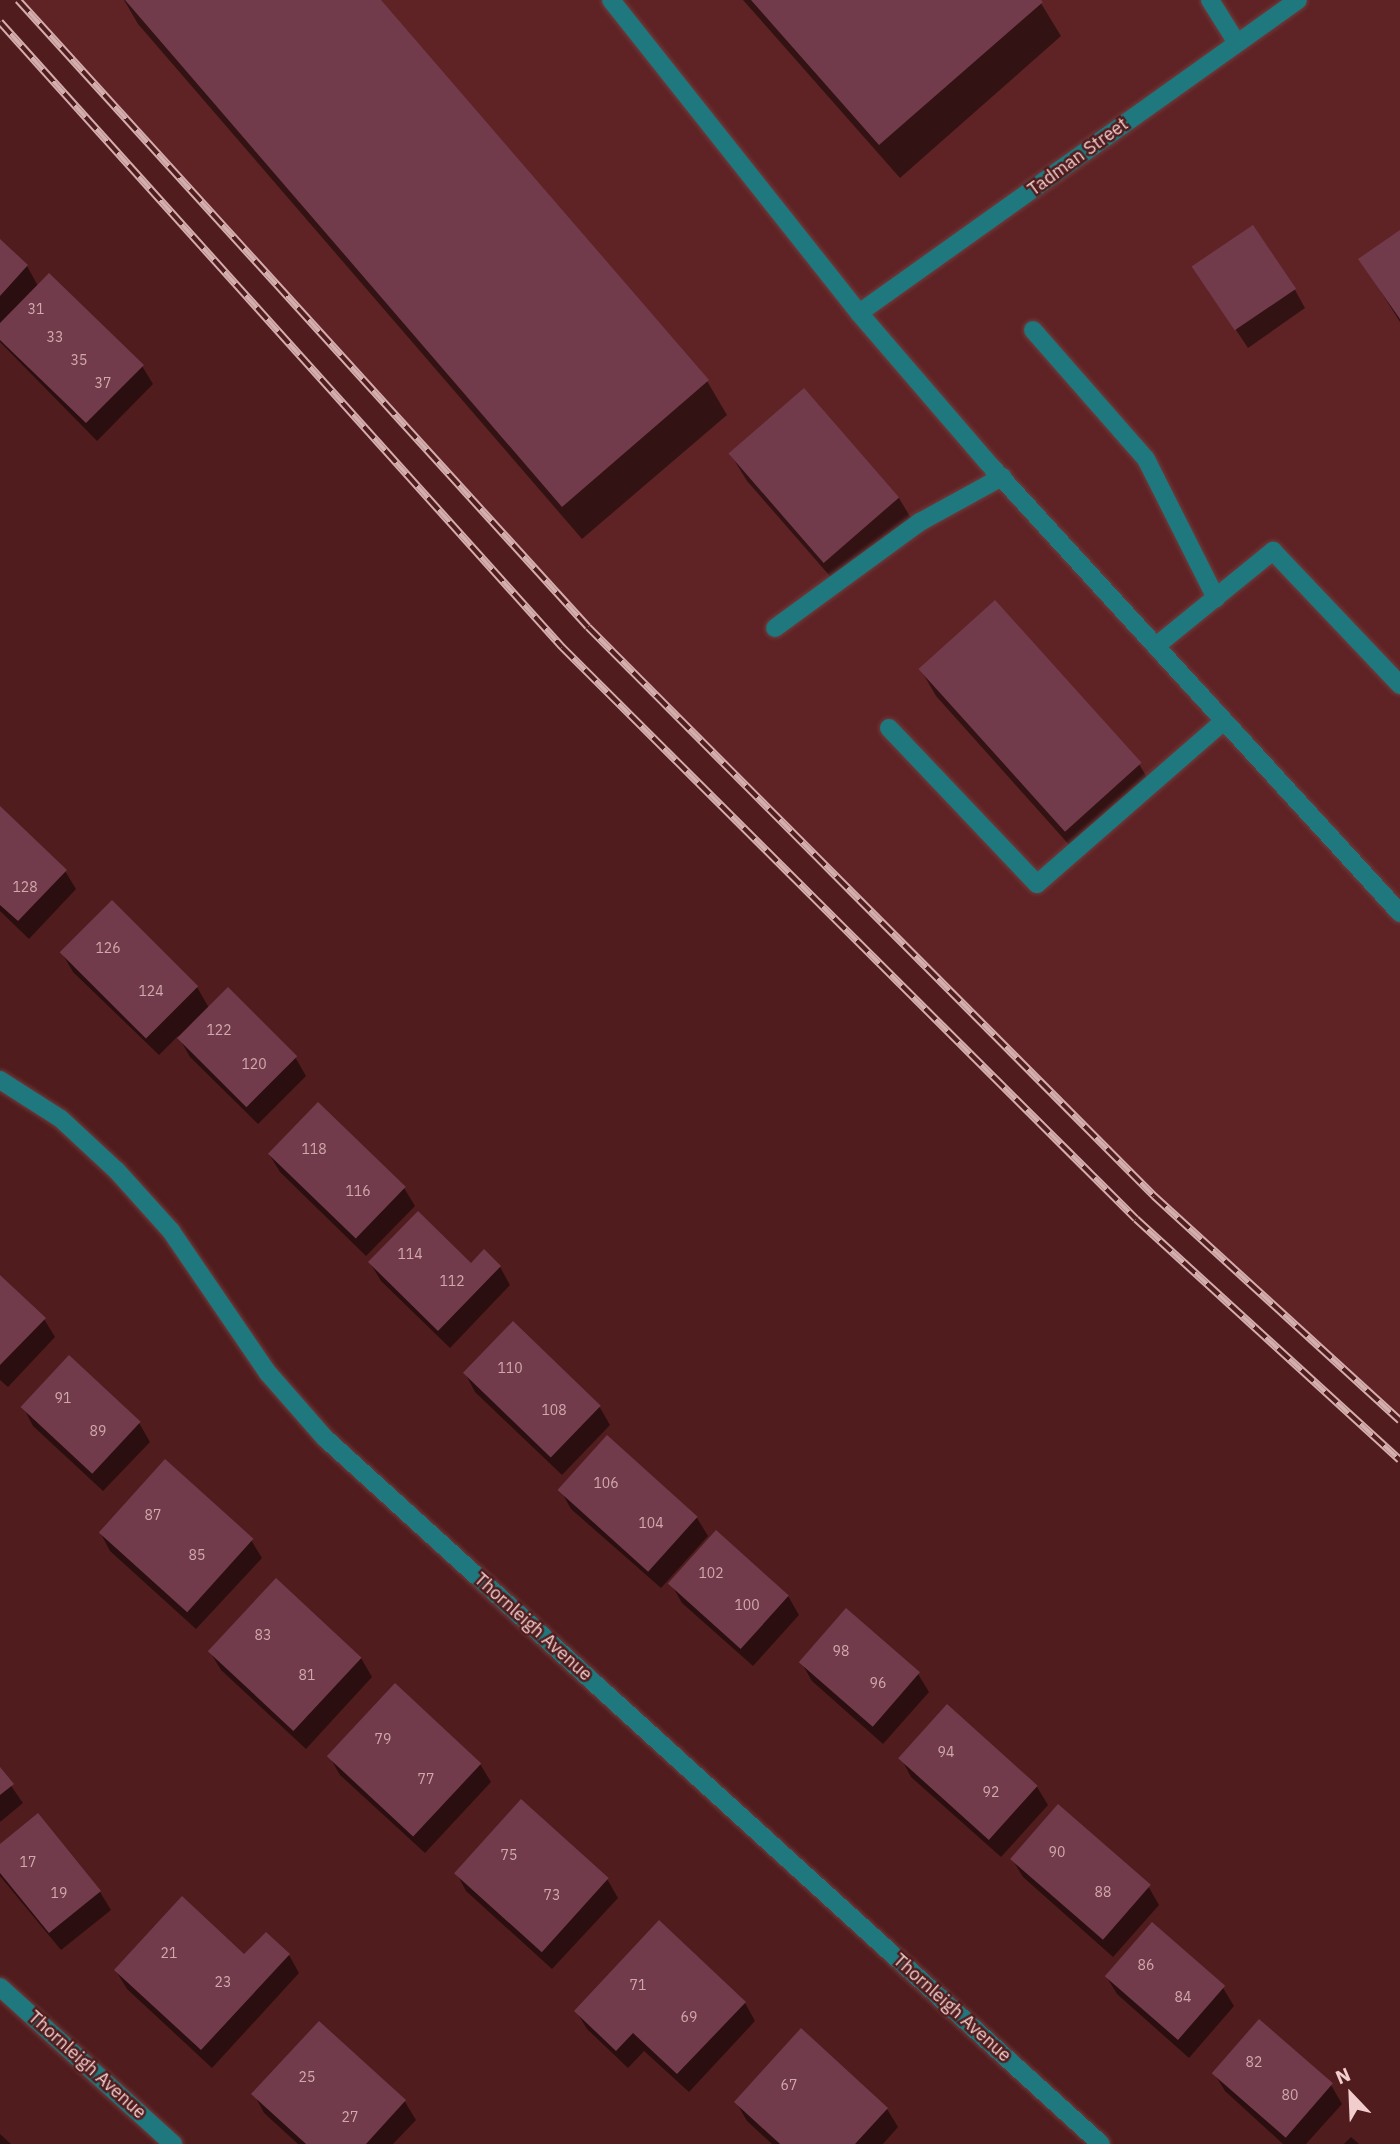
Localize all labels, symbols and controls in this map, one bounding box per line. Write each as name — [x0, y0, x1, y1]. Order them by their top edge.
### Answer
street label: Tadman Street — [1024, 114, 1132, 200]
house number: 31 — [28, 301, 44, 317]
house number: 33 — [47, 329, 63, 345]
house number: 35 — [71, 352, 87, 368]
house number: 37 — [95, 375, 111, 391]
house number: 128 — [12, 879, 38, 895]
house number: 126 — [95, 940, 121, 956]
house number: 124 — [138, 983, 164, 999]
house number: 122 — [206, 1022, 232, 1038]
house number: 120 — [241, 1056, 267, 1072]
house number: 118 — [301, 1141, 327, 1157]
house number: 116 — [345, 1183, 371, 1199]
house number: 114 — [397, 1246, 423, 1262]
house number: 112 — [439, 1273, 465, 1289]
house number: 110 — [497, 1360, 523, 1376]
house number: 91 — [55, 1390, 71, 1406]
house number: 108 — [541, 1402, 567, 1418]
house number: 89 — [90, 1423, 106, 1439]
house number: 106 — [593, 1475, 619, 1491]
house number: 87 — [145, 1507, 161, 1523]
house number: 104 — [638, 1515, 664, 1531]
house number: 85 — [189, 1547, 205, 1563]
house number: 102 — [698, 1565, 724, 1581]
street label: Thornleigh Avenue — [470, 1569, 596, 1685]
house number: 100 — [734, 1597, 760, 1613]
house number: 83 — [255, 1627, 271, 1643]
house number: 98 — [833, 1643, 849, 1659]
house number: 81 — [299, 1667, 315, 1683]
house number: 96 — [870, 1675, 886, 1691]
house number: 79 — [375, 1731, 391, 1747]
house number: 94 — [938, 1744, 954, 1760]
house number: 77 — [418, 1771, 434, 1787]
house number: 92 — [983, 1784, 999, 1800]
house number: 90 — [1049, 1844, 1065, 1860]
house number: 75 — [501, 1847, 517, 1863]
house number: 17 — [20, 1854, 36, 1870]
house number: 88 — [1095, 1884, 1111, 1900]
house number: 19 — [51, 1885, 67, 1901]
house number: 73 — [544, 1887, 560, 1903]
house number: 21 — [161, 1945, 177, 1961]
street label: Thornleigh Avenue — [889, 1950, 1015, 2066]
house number: 86 — [1138, 1957, 1154, 1973]
house number: 23 — [215, 1974, 231, 1990]
house number: 71 — [630, 1977, 646, 1993]
house number: 84 — [1175, 1989, 1191, 2005]
street label: Thornleigh Avenue — [24, 2007, 150, 2123]
house number: 69 — [681, 2009, 697, 2025]
house number: 82 — [1246, 2054, 1262, 2070]
north arrow — [1316, 2060, 1386, 2130]
text: N — [1332, 2062, 1354, 2089]
house number: 25 — [299, 2069, 315, 2085]
house number: 67 — [781, 2077, 797, 2093]
house number: 80 — [1282, 2087, 1298, 2103]
house number: 27 — [342, 2109, 358, 2125]

